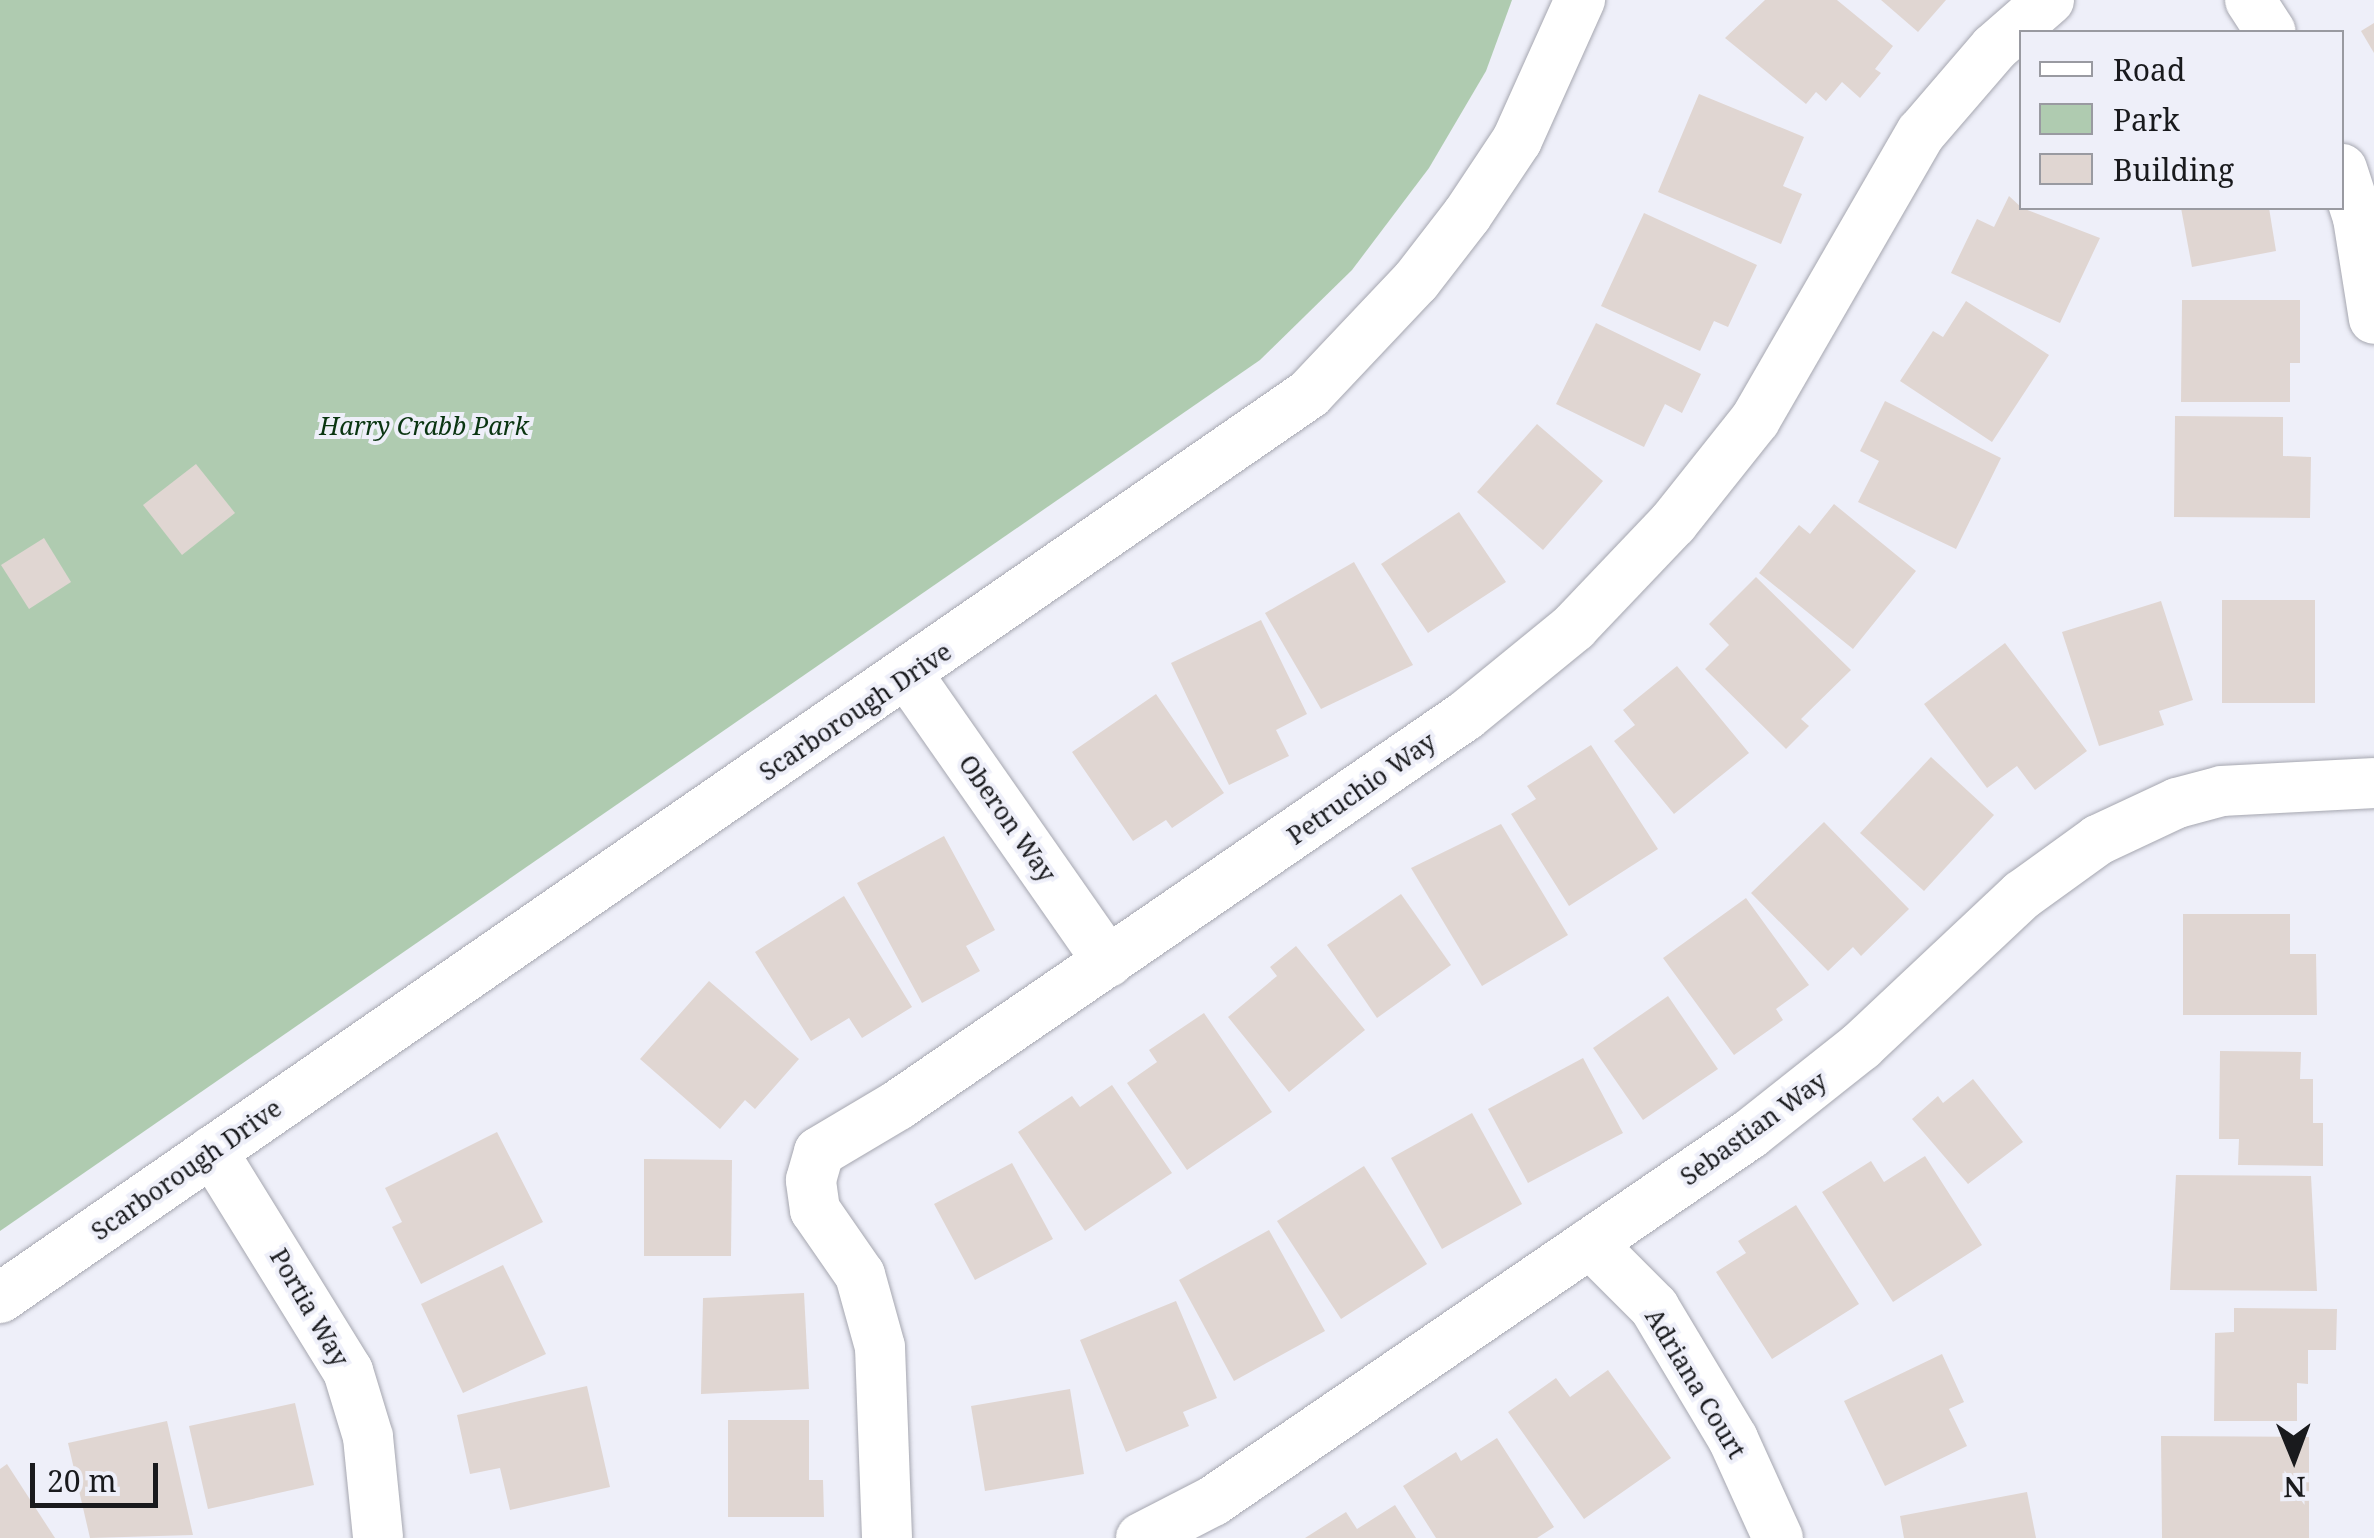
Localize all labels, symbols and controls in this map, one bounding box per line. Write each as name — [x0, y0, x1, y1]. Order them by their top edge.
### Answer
legend — [2019, 30, 2344, 210]
text: Road — [2113, 49, 2185, 90]
text: Park — [2113, 99, 2180, 140]
text: Building — [2113, 149, 2234, 190]
park label: Harry Crabb Park — [319, 410, 529, 440]
street label: Scarborough Drive — [753, 636, 957, 786]
street label: Petruchio Way — [1281, 726, 1441, 850]
street label: Oberon Way — [953, 749, 1063, 887]
street label: Sebastian Way — [1674, 1065, 1832, 1191]
street label: Scarborough Drive — [85, 1092, 287, 1246]
street label: Portia Way — [264, 1243, 356, 1371]
street label: Adriana Court — [1640, 1303, 1752, 1463]
north arrow — [2244, 1408, 2344, 1508]
scale bar — [35, 1443, 162, 1505]
text: 20 m — [47, 1460, 117, 1501]
text: N — [2283, 1469, 2306, 1507]

